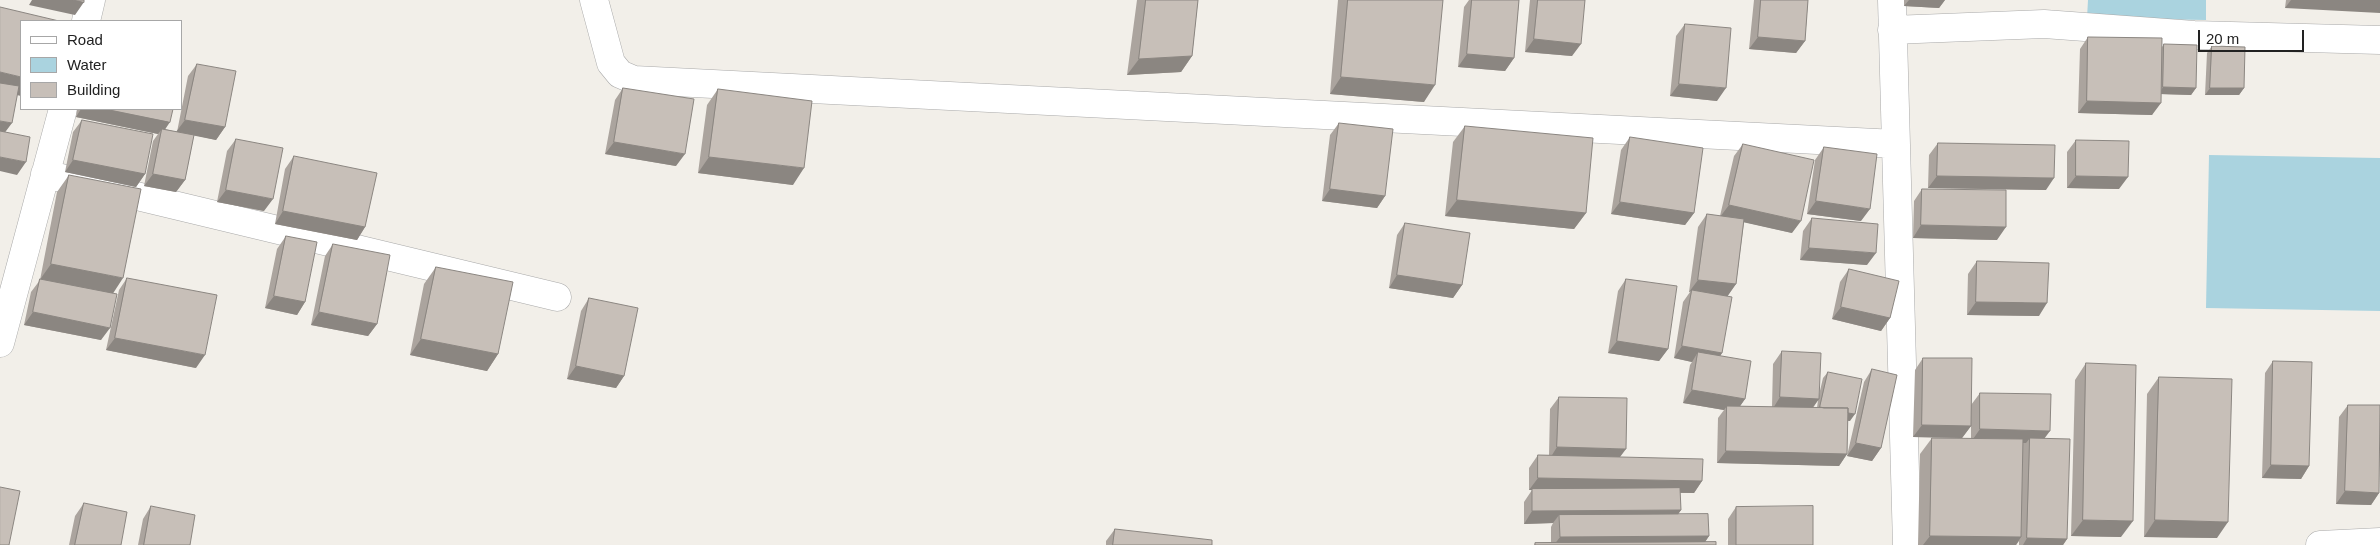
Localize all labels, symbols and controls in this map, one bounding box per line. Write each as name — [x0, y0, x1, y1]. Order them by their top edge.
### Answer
legend — [20, 20, 182, 110]
scale bar — [2200, 20, 2306, 52]
text: 20 m — [2206, 30, 2239, 47]
text: Road — [67, 31, 103, 48]
text: Water — [67, 56, 106, 73]
text: Building — [67, 81, 120, 98]

